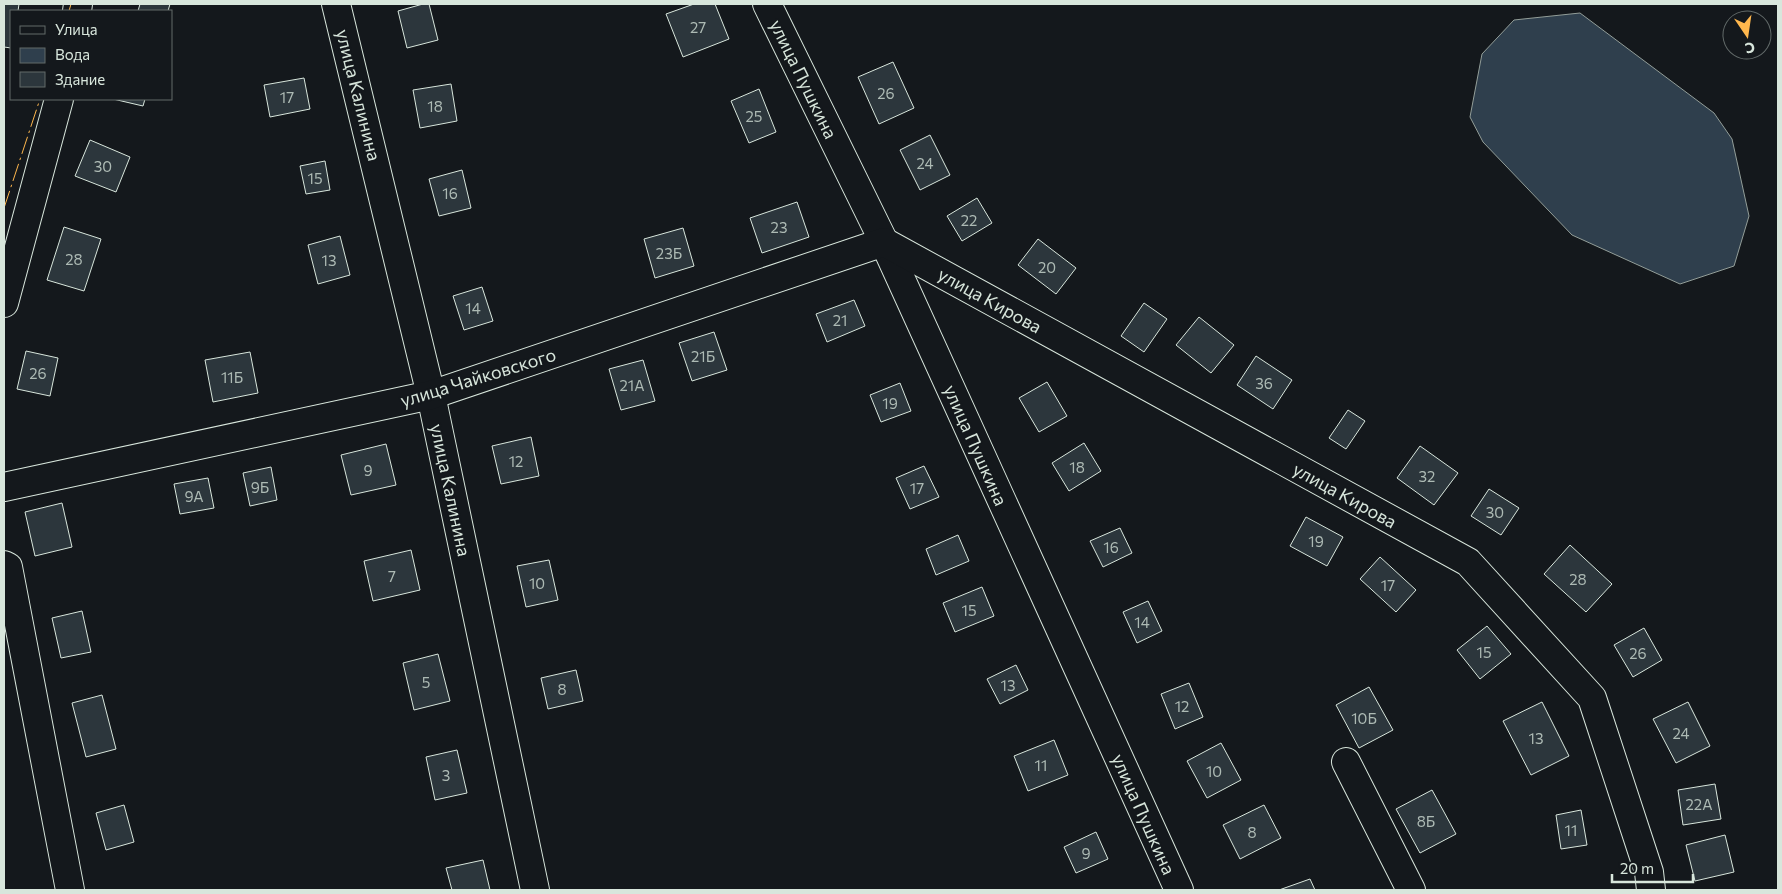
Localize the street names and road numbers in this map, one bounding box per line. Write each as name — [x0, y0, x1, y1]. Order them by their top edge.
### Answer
street label: улица Пушкина — [766, 16, 842, 142]
street label: улица Калинина — [332, 27, 386, 163]
street label: улица Кирова — [934, 262, 1046, 338]
street label: улица Чайковского — [398, 343, 558, 411]
street label: улица Пушкина — [940, 381, 1012, 509]
street label: улица Калинина — [426, 422, 476, 558]
street label: улица Кирова — [1289, 457, 1401, 533]
street label: улица Пушкина — [1108, 750, 1180, 878]

